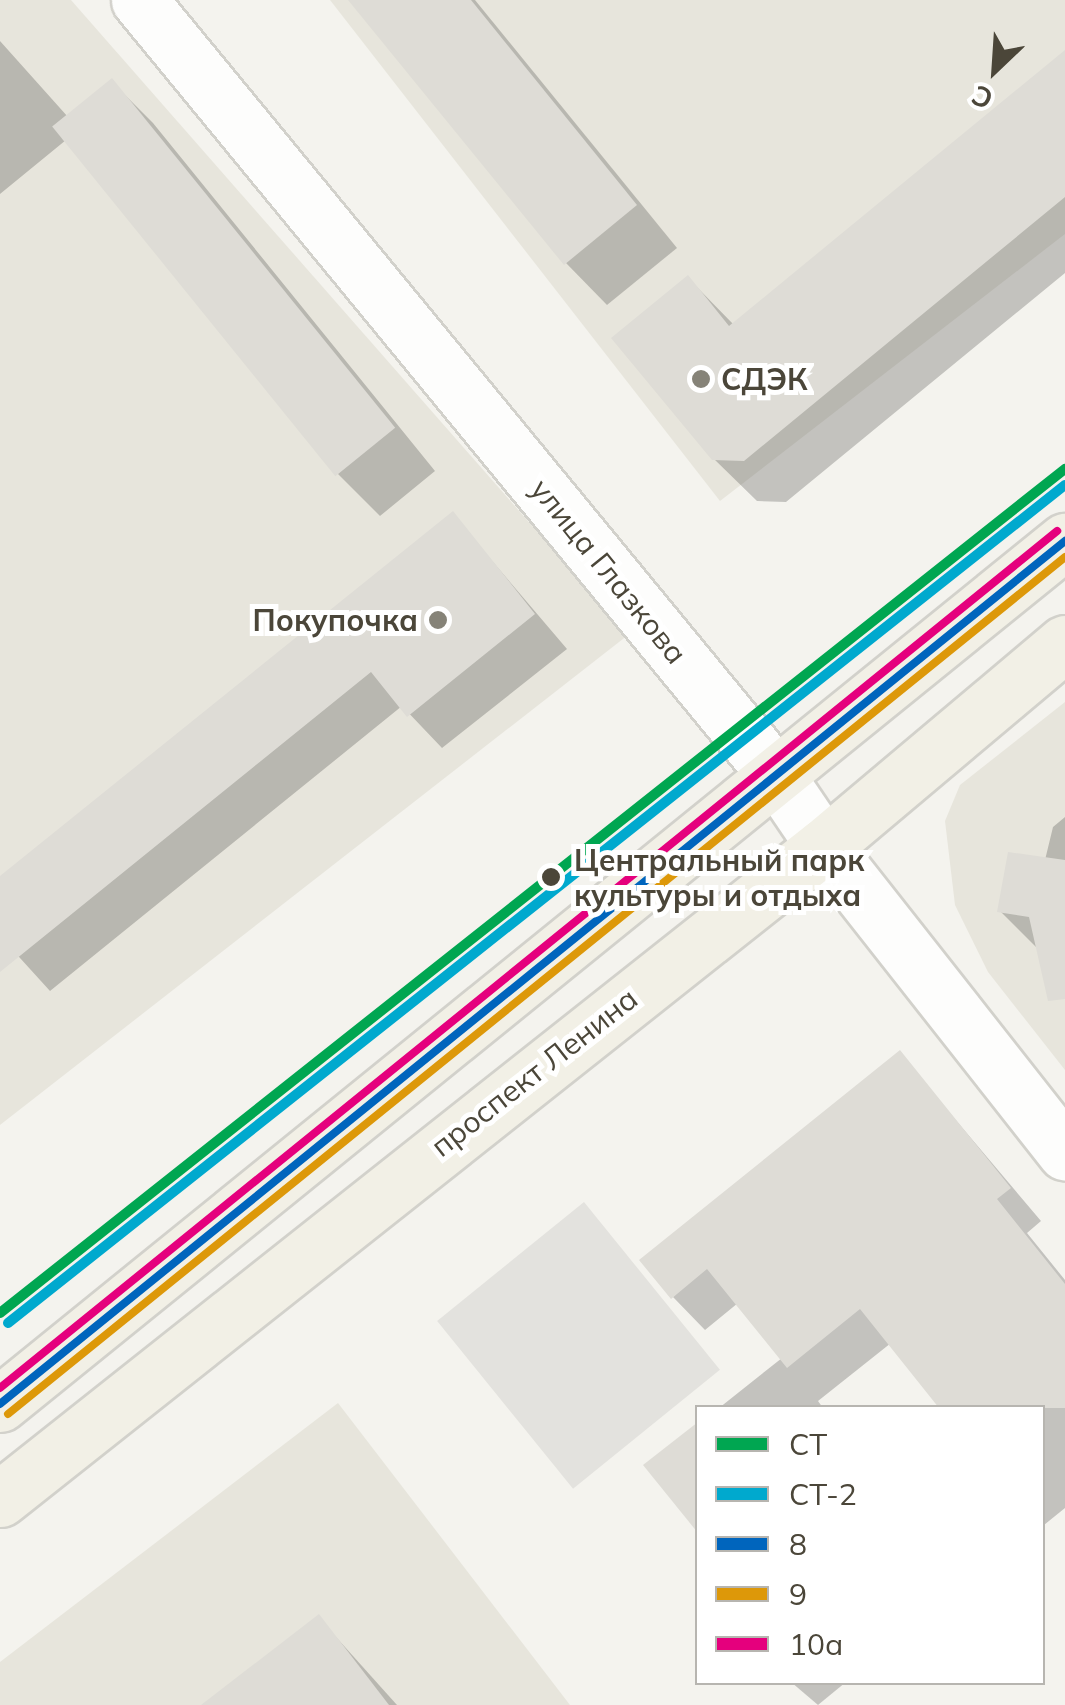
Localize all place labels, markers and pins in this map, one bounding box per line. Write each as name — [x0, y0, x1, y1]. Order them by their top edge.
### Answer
place label: СДЭК — [721, 361, 808, 397]
marker: СДЭК — [690, 368, 712, 390]
place label: Покупочка — [253, 602, 418, 638]
marker: Покупочка — [427, 609, 449, 631]
place label: Центральный парк культуры и отдыха — [574, 842, 864, 912]
marker: Центральный парк культуры и отдыха — [538, 864, 564, 890]

